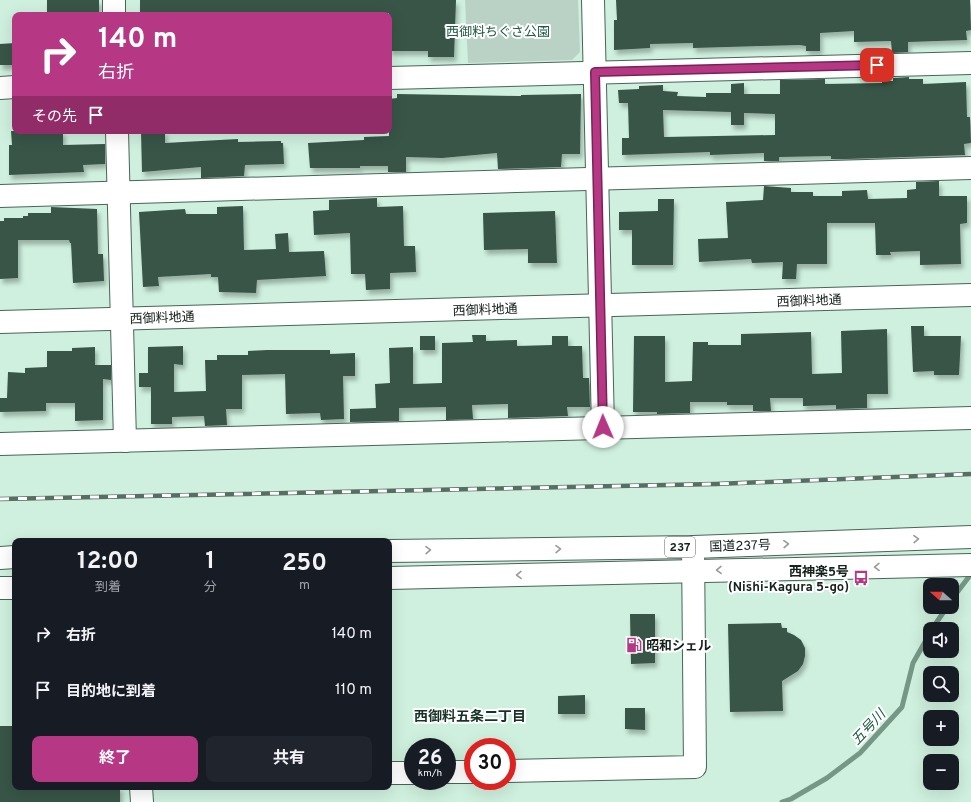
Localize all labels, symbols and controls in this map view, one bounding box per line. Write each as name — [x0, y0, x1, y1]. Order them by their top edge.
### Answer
text: 140 m — [98, 22, 177, 58]
park label: 西御料ちぐさ公園 — [446, 24, 550, 41]
icon: right — [32, 28, 84, 80]
pin — [860, 48, 894, 82]
icon: arrive — [866, 54, 888, 76]
text: 右折 — [98, 62, 134, 85]
icon: arrive — [85, 104, 107, 126]
text: その先 — [32, 108, 77, 127]
street label: 西御料地通 — [776, 292, 842, 311]
street label: 西御料地通 — [452, 301, 518, 320]
street label: 西御料地通 — [129, 309, 195, 328]
position arrow — [582, 406, 624, 448]
one-way arrow — [913, 535, 919, 543]
road number: 237 — [665, 537, 695, 557]
street label: 国道237号 — [709, 538, 771, 556]
one-way arrow — [783, 539, 789, 548]
one-way arrow — [555, 544, 561, 553]
one-way arrow — [425, 546, 431, 554]
text: 12:00 — [77, 547, 139, 577]
text: 1 — [206, 547, 215, 577]
text: 250 — [282, 549, 327, 579]
one-way arrow — [874, 563, 880, 571]
place label: 西神楽5号 (Nishi-Kagura 5-go) — [728, 564, 849, 596]
one-way arrow — [716, 566, 722, 574]
bus stop icon: 西神楽5号 (Nishi-Kagura 5-go) — [852, 569, 870, 587]
one-way arrow — [516, 571, 522, 579]
text: m — [299, 578, 310, 594]
north arrow — [923, 578, 959, 614]
map controls — [923, 578, 959, 790]
text: 到着 — [95, 580, 121, 596]
text: 分 — [204, 580, 217, 596]
button: sound — [923, 622, 959, 658]
icon: right — [32, 623, 54, 645]
text: 140 m — [332, 625, 372, 644]
text: 右折 — [66, 627, 96, 646]
fuel station icon: 昭和シェル — [625, 636, 643, 654]
place label: 昭和シェル — [646, 638, 711, 655]
button: search — [923, 666, 959, 702]
icon: arrive — [32, 679, 54, 701]
text: 110 m — [335, 681, 372, 700]
text: 目的地に到着 — [66, 683, 156, 702]
water label: 五号川 — [849, 705, 891, 749]
district label: 西御料五条二丁目 — [414, 708, 526, 726]
button: + — [923, 710, 959, 746]
button: 終了 — [32, 736, 198, 782]
button: 共有 — [206, 736, 372, 782]
speed limit sign: 30 — [464, 738, 516, 790]
text: 26 — [418, 746, 442, 772]
button: − — [923, 754, 959, 790]
text: km/h — [418, 767, 442, 780]

